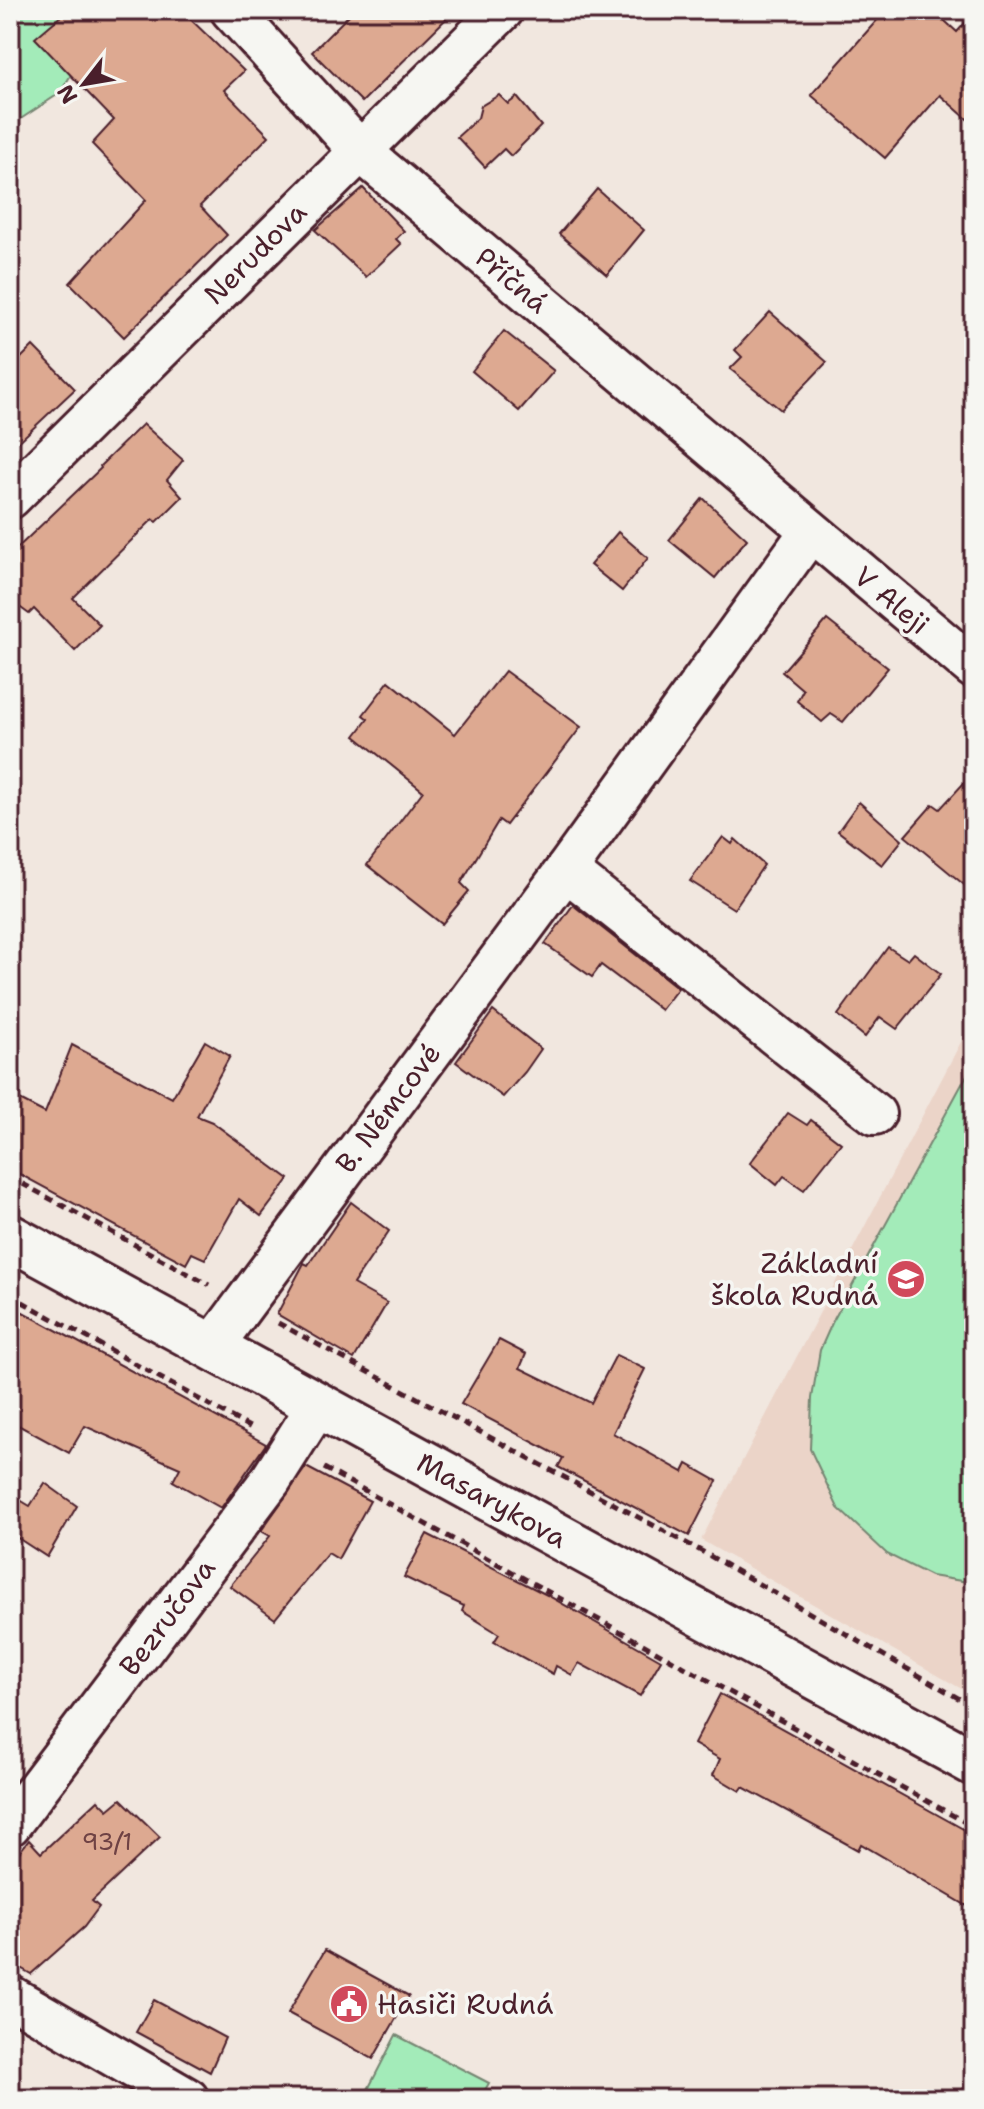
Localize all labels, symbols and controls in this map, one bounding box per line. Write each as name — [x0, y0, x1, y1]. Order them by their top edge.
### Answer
north arrow — [44, 44, 124, 124]
text: N — [50, 79, 84, 109]
street label: Nerudova — [195, 193, 315, 313]
street label: Příčná — [468, 238, 556, 322]
street label: V Aleji — [846, 557, 938, 643]
street label: B. Němcové — [327, 1035, 449, 1181]
place label: Základní škola Rudná — [711, 1244, 878, 1314]
school or university icon: Základní škola Rudná — [885, 1258, 927, 1300]
street label: Masarykova — [410, 1443, 574, 1557]
street label: Bezručova — [110, 1550, 224, 1684]
house number: 93/1 — [82, 1826, 132, 1858]
public building icon: Hasiči Rudná — [328, 1983, 370, 2025]
place label: Hasiči Rudná — [377, 1985, 553, 2023]

